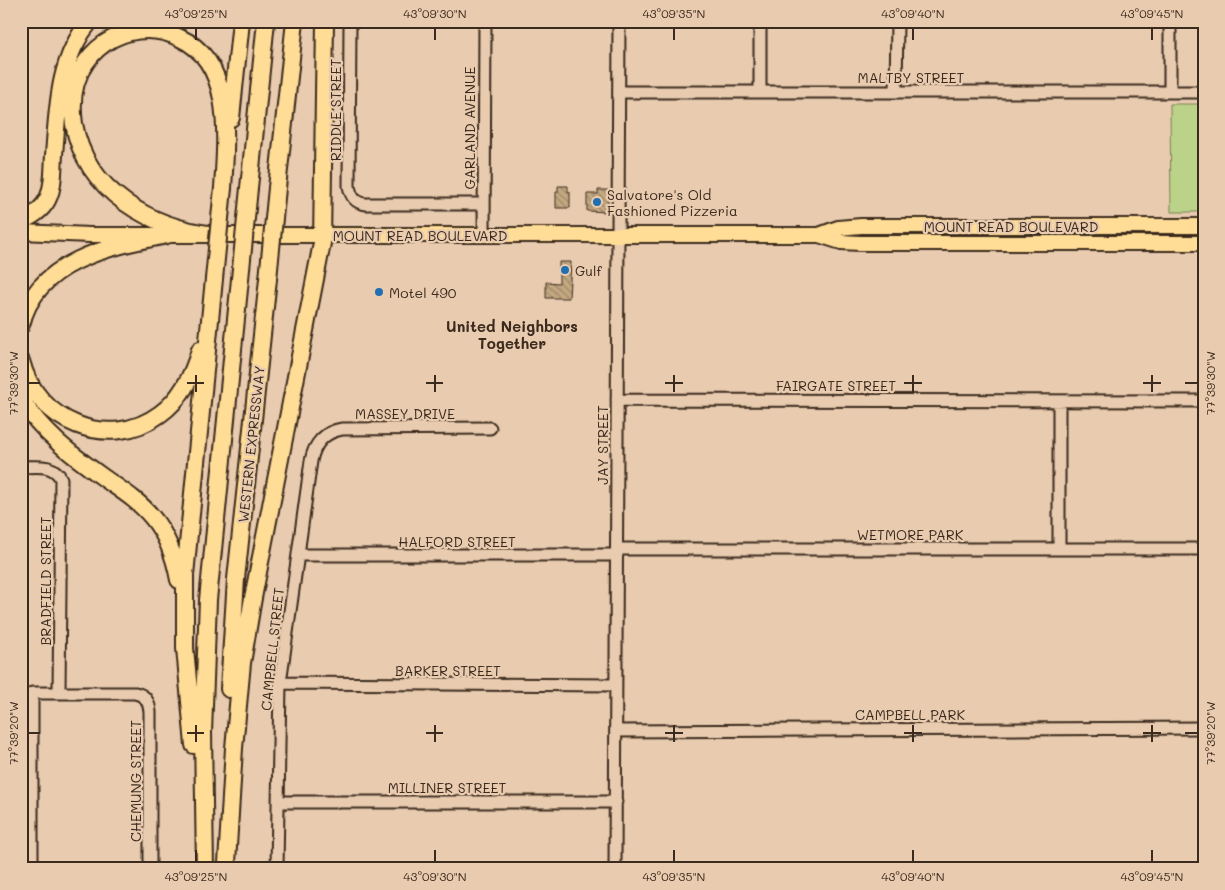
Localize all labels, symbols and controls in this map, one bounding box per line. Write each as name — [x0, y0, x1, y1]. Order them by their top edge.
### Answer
text: 43°09'25"N — [165, 5, 227, 21]
text: 43°09'30"N — [403, 5, 467, 21]
text: 43°09'35"N — [643, 5, 705, 21]
text: 43°09'40"N — [881, 5, 945, 21]
text: 43°09'45"N — [1121, 5, 1183, 21]
street label: RIDDLE STREET — [326, 58, 345, 161]
street label: GARLAND AVENUE — [460, 67, 479, 189]
street label: MALTBY STREET — [858, 68, 965, 87]
place label: Salvatore's Old Fashioned Pizzeria — [607, 185, 738, 220]
marker: Salvatore's Old Fashioned Pizzeria — [591, 196, 603, 208]
street label: MOUNT READ BOULEVARD — [924, 217, 1098, 236]
street label: MOUNT READ BOULEVARD — [333, 226, 507, 245]
place label: Gulf — [575, 261, 603, 280]
marker: Gulf — [559, 264, 571, 276]
place label: Motel 490 — [389, 283, 457, 302]
marker: Motel 490 — [373, 286, 385, 298]
district label: United Neighbors Together — [446, 316, 578, 353]
text: 77°39'30"W — [5, 351, 21, 415]
text: 77°39'30"W — [1202, 351, 1218, 415]
street label: WESTERN EXPRESSWAY — [233, 365, 269, 523]
street label: FAIRGATE STREET — [776, 376, 896, 395]
street label: MASSEY DRIVE — [355, 404, 455, 423]
street label: JAY STREET — [593, 405, 612, 485]
street label: BRADFIELD STREET — [36, 516, 55, 645]
street label: WETMORE PARK — [857, 525, 964, 544]
street label: HALFORD STREET — [398, 532, 516, 551]
street label: CAMPBELL STREET — [256, 586, 288, 712]
street label: BARKER STREET — [395, 661, 501, 680]
text: 77°39'20"W — [5, 701, 21, 765]
text: 77°39'20"W — [1202, 701, 1218, 765]
street label: CAMPBELL PARK — [855, 705, 965, 724]
street label: CHEMUNG STREET — [126, 720, 145, 842]
street label: MILLINER STREET — [388, 778, 506, 797]
text: 43°09'25"N — [165, 868, 227, 884]
text: 43°09'30"N — [403, 868, 467, 884]
text: 43°09'35"N — [643, 868, 705, 884]
text: 43°09'40"N — [881, 868, 945, 884]
text: 43°09'45"N — [1121, 868, 1183, 884]

